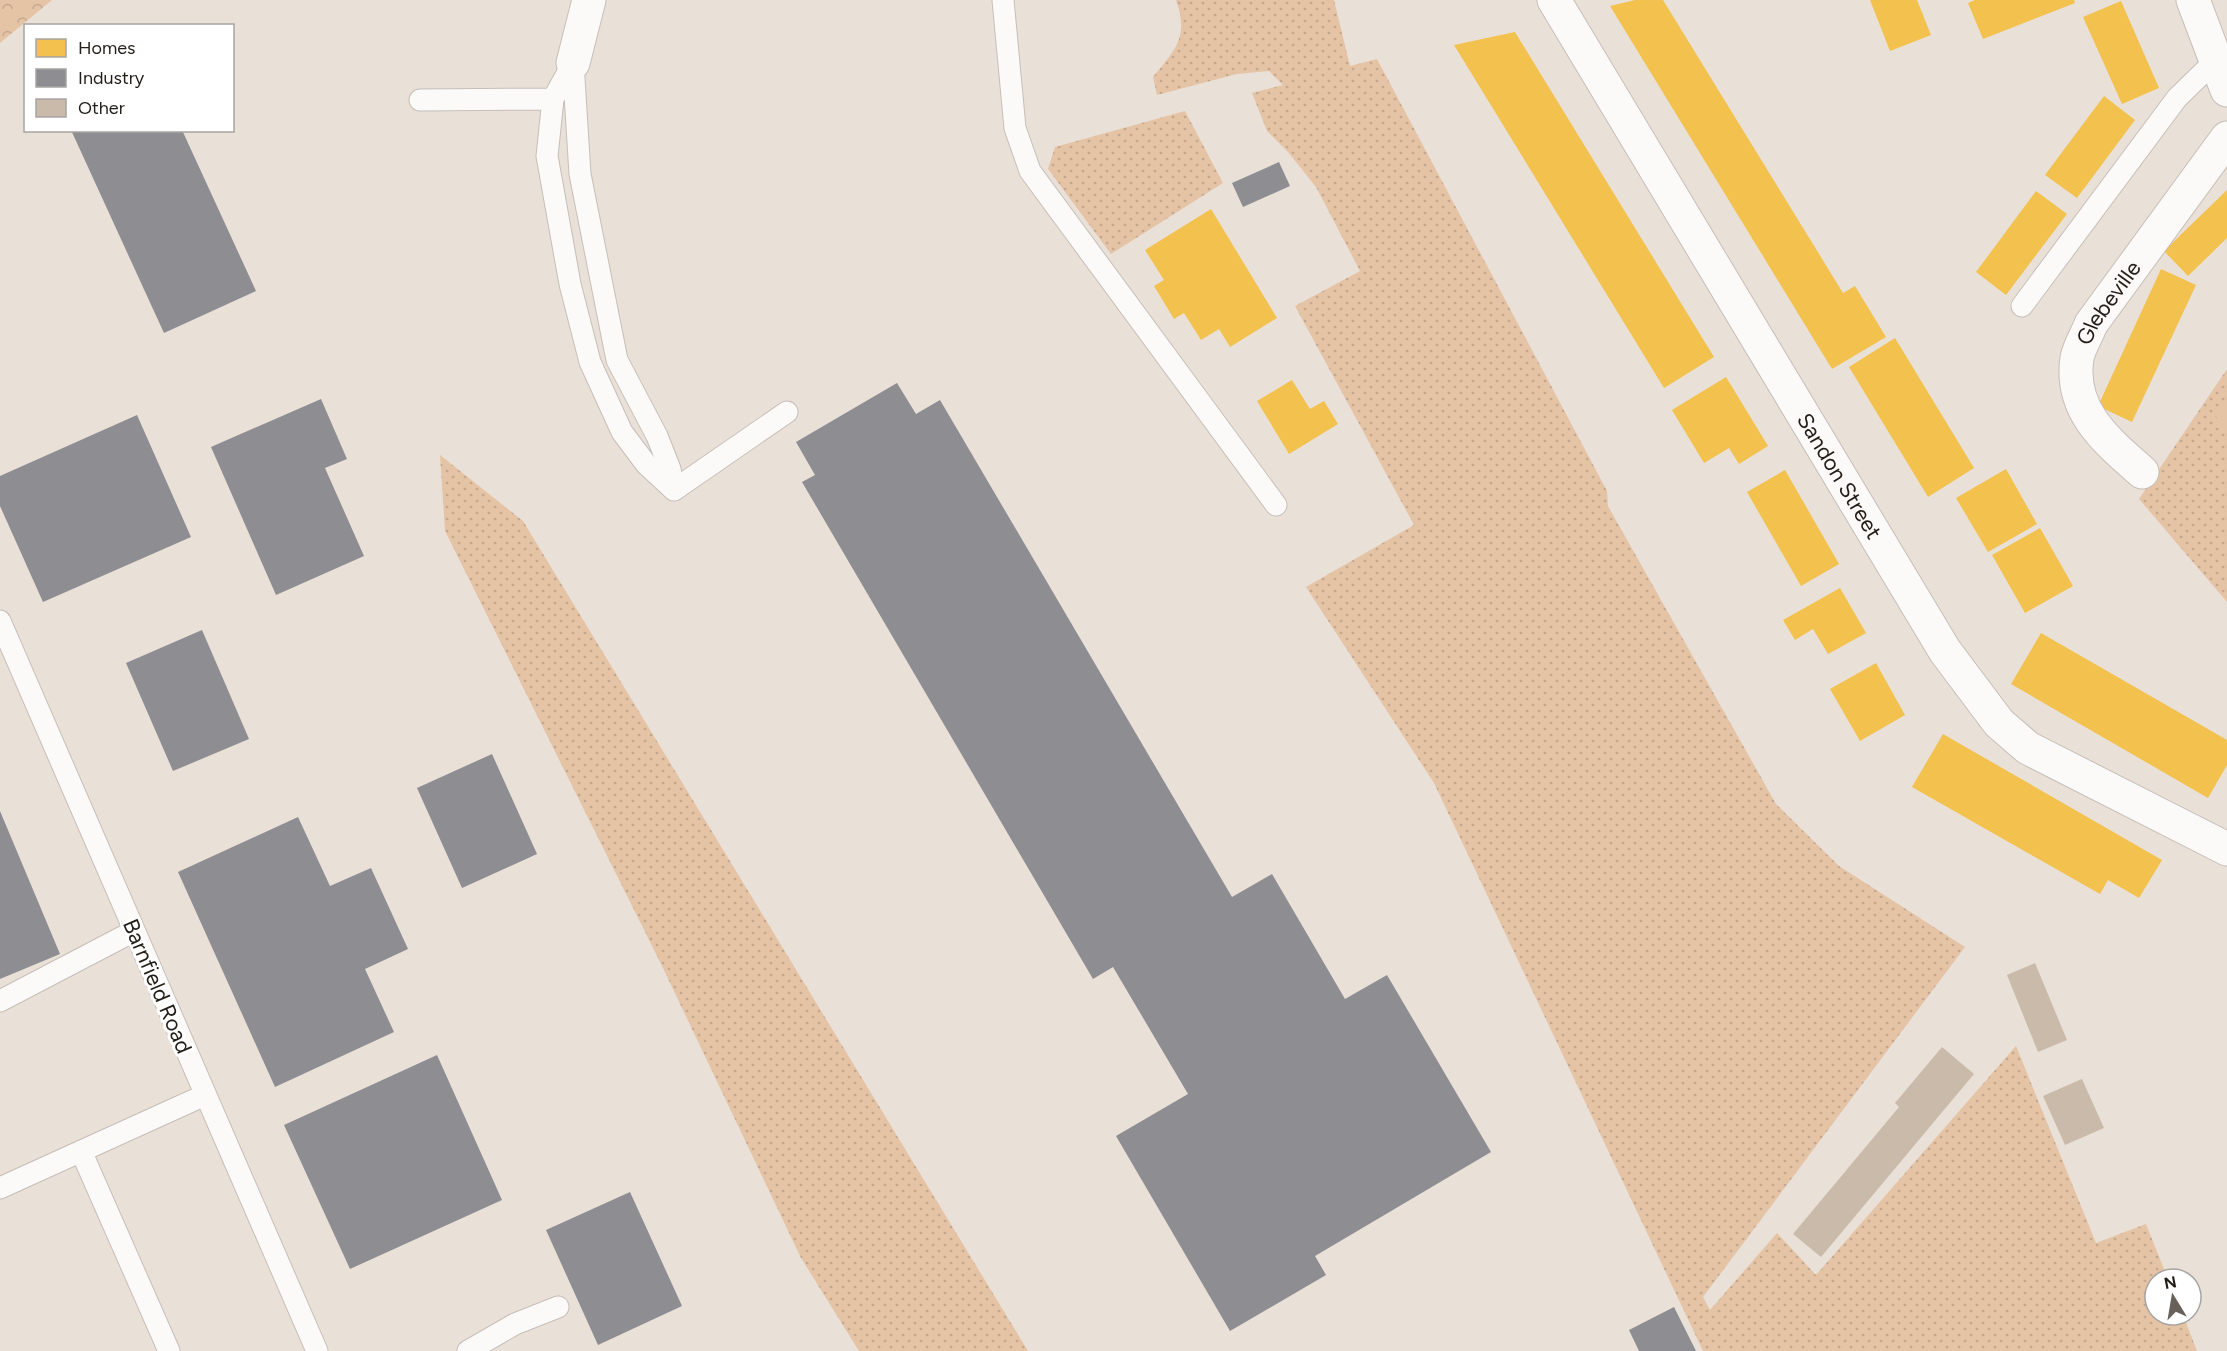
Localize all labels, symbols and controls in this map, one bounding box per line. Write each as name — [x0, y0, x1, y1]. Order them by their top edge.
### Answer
legend — [24, 24, 234, 132]
text: Homes — [78, 37, 136, 59]
text: Industry — [78, 67, 145, 89]
text: Other — [78, 97, 125, 119]
street label: Glebeville — [2070, 256, 2147, 349]
street label: Sandon Street — [1791, 408, 1887, 544]
street label: Barnfield Road — [117, 915, 198, 1057]
north arrow — [2143, 1267, 2203, 1327]
text: N — [2162, 1272, 2178, 1293]

